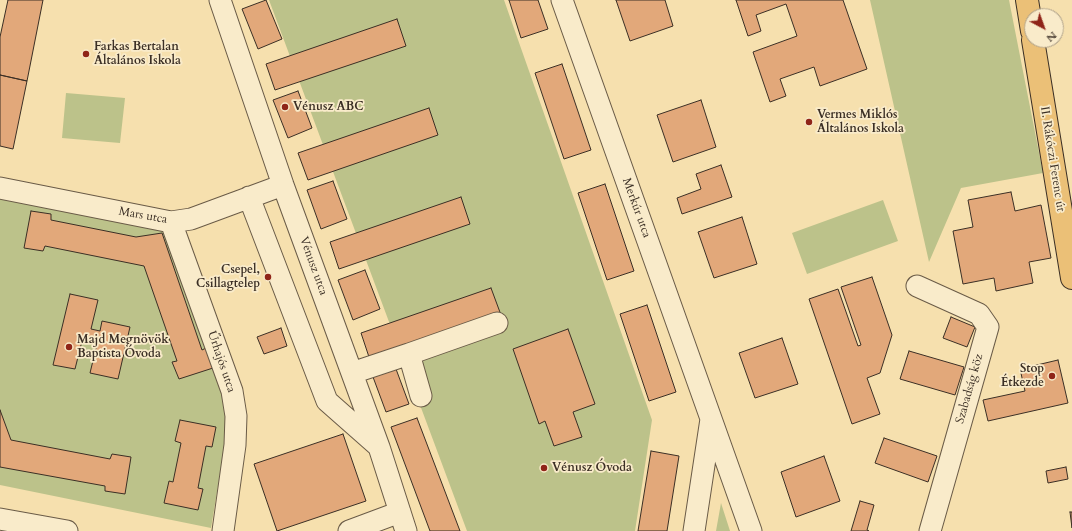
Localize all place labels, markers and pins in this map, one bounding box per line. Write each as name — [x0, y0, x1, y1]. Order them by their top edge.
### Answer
place label: Farkas Bertalan Általános Iskola — [94, 40, 181, 68]
marker: Farkas Bertalan Általános Iskola — [81, 49, 91, 59]
place label: Vénusz ABC — [293, 100, 364, 114]
marker: Vénusz ABC — [280, 102, 290, 112]
place label: Vermes Miklós Általános Iskola — [817, 108, 904, 136]
marker: Vermes Miklós Általános Iskola — [804, 117, 814, 127]
place label: Csepel, Csillagtelep — [196, 263, 260, 291]
marker: Csepel, Csillagtelep — [263, 272, 273, 282]
place label: Majd Megnövök Baptista Óvoda — [77, 333, 169, 361]
marker: Majd Megnövök Baptista Óvoda — [64, 342, 74, 352]
place label: Stop Étkezde — [1001, 362, 1044, 390]
marker: Stop Étkezde — [1047, 371, 1057, 381]
place label: Vénusz Óvoda — [552, 461, 632, 475]
marker: Vénusz Óvoda — [539, 463, 549, 473]

